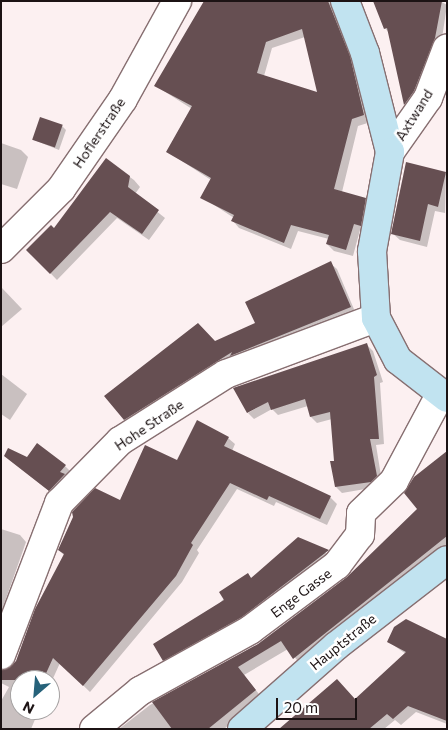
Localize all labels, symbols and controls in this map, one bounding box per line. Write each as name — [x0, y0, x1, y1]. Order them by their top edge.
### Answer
street label: Axtwand — [392, 86, 436, 144]
street label: Hoflerstraße — [69, 95, 129, 171]
street label: Hohe Straße — [111, 396, 187, 454]
street label: Enge Gasse — [267, 565, 335, 621]
street label: Hauptstraße — [307, 610, 379, 674]
north arrow — [10, 670, 60, 720]
scale bar — [278, 688, 359, 720]
text: N — [20, 698, 37, 718]
text: 20 m — [284, 698, 318, 716]

